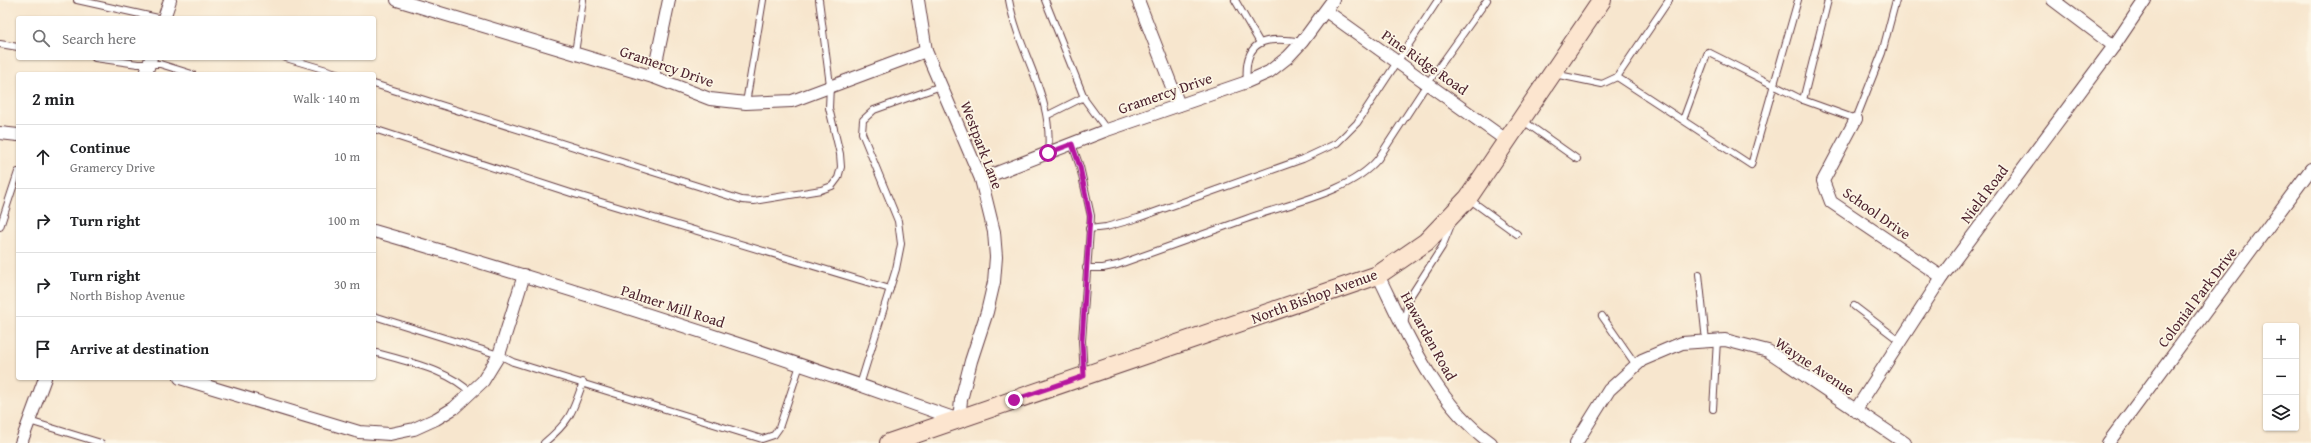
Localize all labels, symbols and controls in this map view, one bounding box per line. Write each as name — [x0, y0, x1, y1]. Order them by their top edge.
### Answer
search box — [16, 16, 376, 60]
street label: Pine Ridge Road — [1378, 24, 1472, 100]
icon: search — [30, 27, 52, 49]
text: Search here — [62, 28, 136, 49]
street label: Gramercy Drive — [617, 40, 717, 92]
street label: Gramercy Drive — [1115, 67, 1215, 119]
text: 2 min — [32, 86, 74, 111]
text: Walk · 140 m — [293, 89, 360, 108]
street label: Westpark Lane — [956, 98, 1008, 192]
text: Continue — [70, 137, 131, 158]
route start — [1039, 144, 1057, 162]
icon: ahead — [32, 146, 54, 168]
text: 10 m — [334, 147, 360, 166]
text: Gramercy Drive — [70, 158, 155, 177]
street label: Nield Road — [1955, 161, 2013, 227]
street label: School Drive — [1839, 182, 1915, 244]
icon: right — [32, 210, 54, 232]
text: Turn right — [70, 210, 141, 231]
text: 100 m — [328, 211, 360, 230]
street label: Colonial Park Drive — [2152, 242, 2242, 352]
street label: North Bishop Avenue — [1248, 263, 1380, 329]
text: Turn right — [70, 265, 141, 286]
icon: right — [32, 274, 54, 296]
text: 30 m — [334, 275, 360, 294]
street label: Palmer Mill Road — [619, 279, 727, 333]
text: North Bishop Avenue — [70, 286, 185, 305]
street label: Hawarden Road — [1396, 288, 1462, 384]
map controls — [2263, 323, 2299, 431]
button: + — [2263, 323, 2299, 359]
street label: Wayne Avenue — [1771, 332, 1859, 400]
icon: arrive — [32, 338, 54, 360]
text: Arrive at destination — [70, 338, 209, 359]
button: − — [2263, 359, 2299, 395]
route end — [1005, 391, 1023, 409]
button: layers — [2263, 395, 2299, 431]

